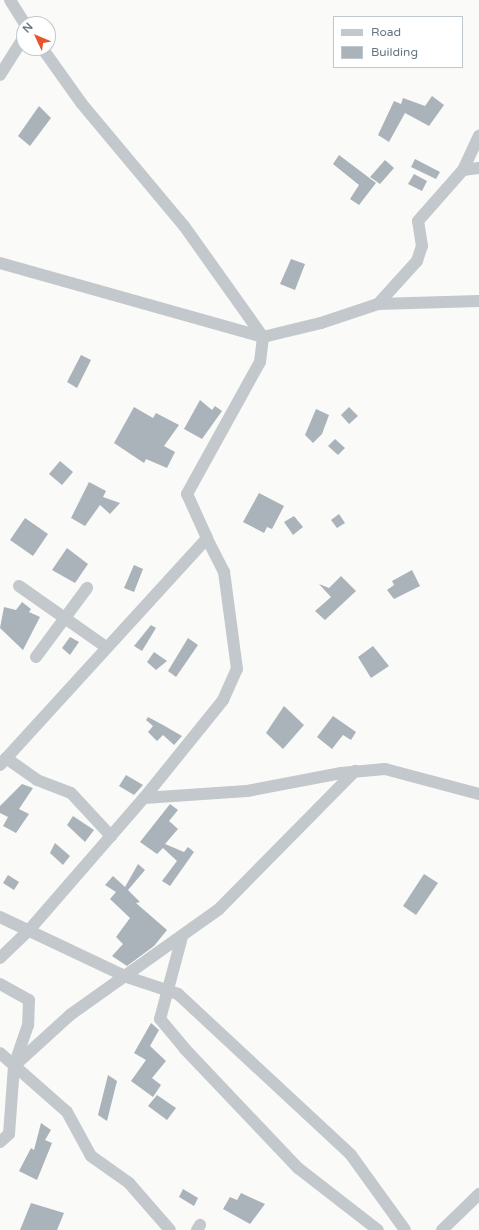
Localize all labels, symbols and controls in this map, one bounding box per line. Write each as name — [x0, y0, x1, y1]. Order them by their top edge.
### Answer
north arrow — [16, 16, 56, 56]
legend — [333, 16, 463, 68]
text: N — [20, 20, 35, 36]
text: Road — [371, 25, 401, 39]
text: Building — [371, 45, 418, 59]

